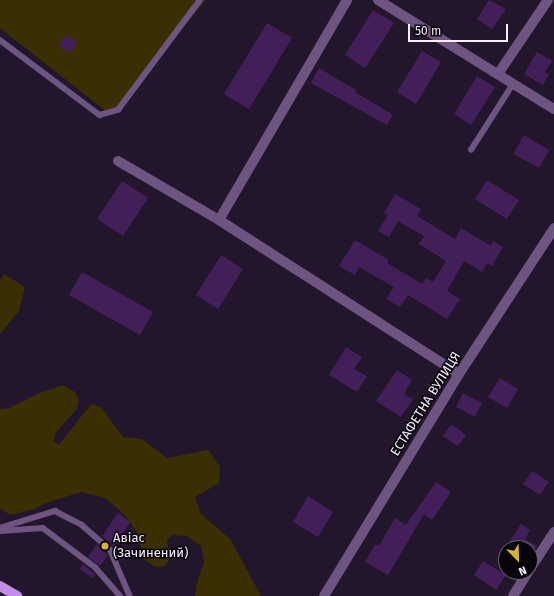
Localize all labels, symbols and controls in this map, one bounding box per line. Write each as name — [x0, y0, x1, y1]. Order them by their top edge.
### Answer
scale bar — [410, 16, 510, 42]
text: 50 m — [415, 24, 441, 38]
street label: ЕСТАФЕТНА ВУЛИЦЯ — [388, 349, 464, 459]
place label: Авіас (Зачинений) — [113, 531, 188, 562]
north arrow — [498, 540, 538, 580]
marker: Авіас (Зачинений) — [100, 541, 110, 551]
text: N — [517, 563, 528, 578]

